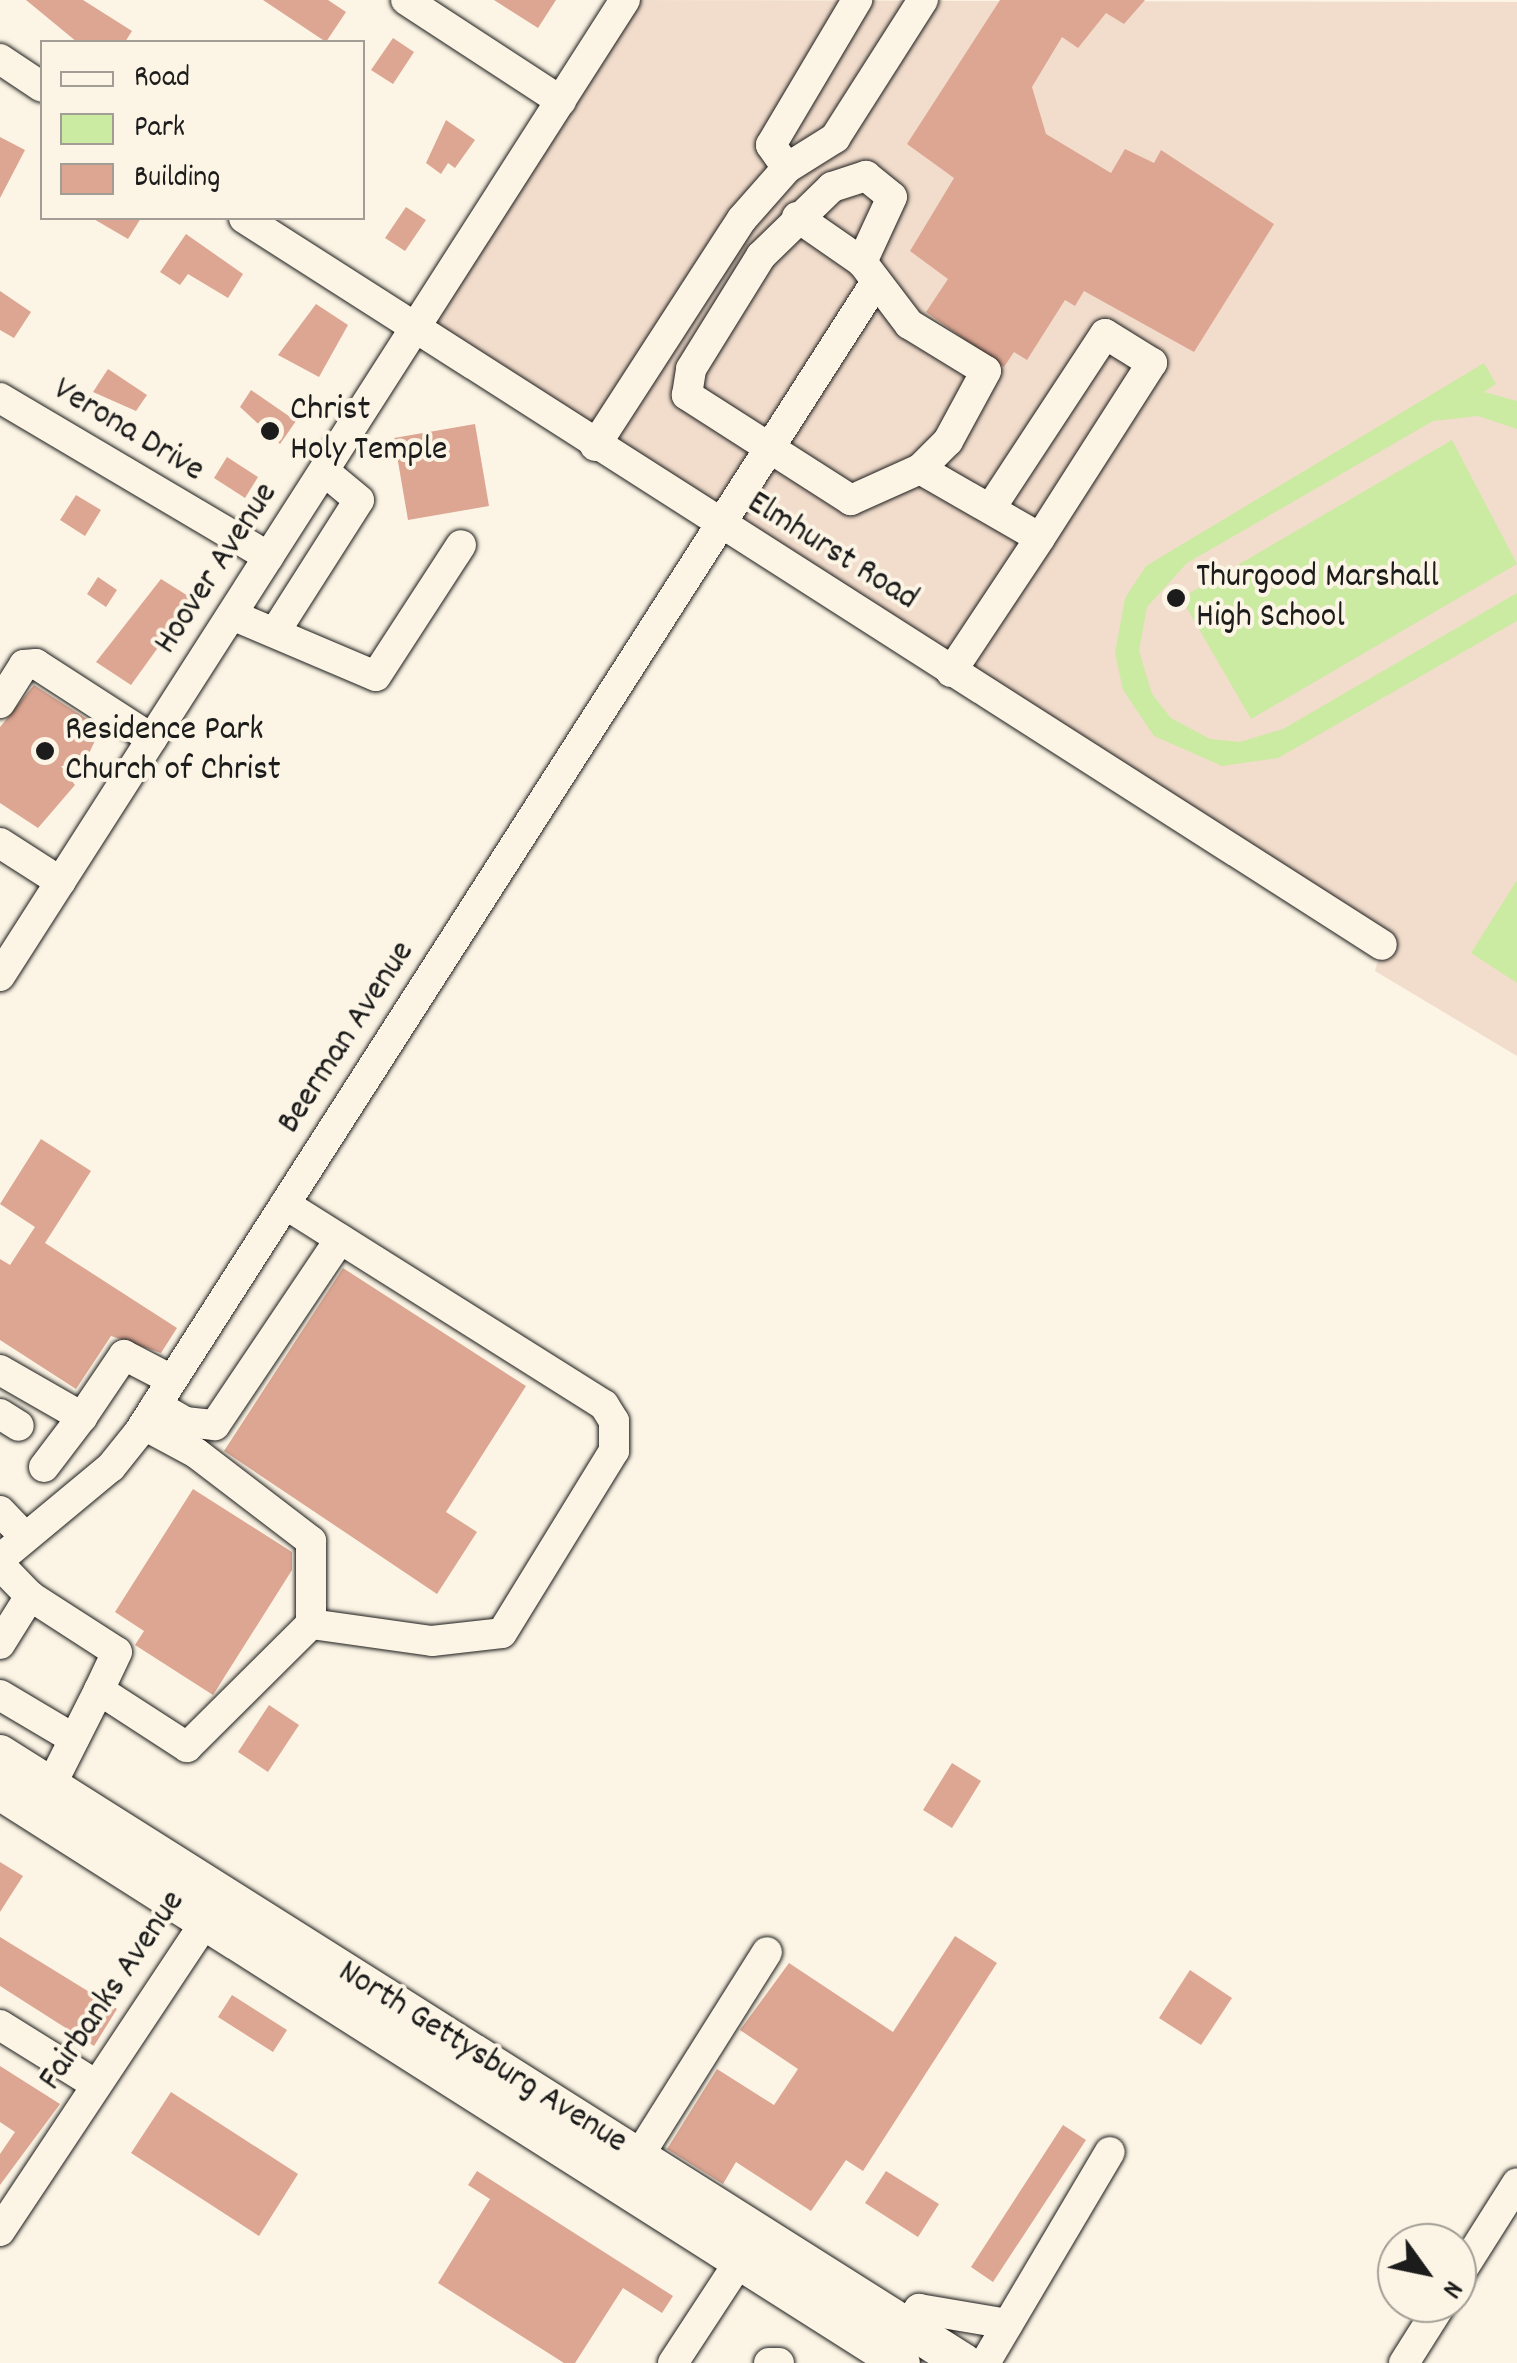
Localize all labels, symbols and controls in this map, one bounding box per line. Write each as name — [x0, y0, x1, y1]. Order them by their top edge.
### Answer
legend — [40, 40, 365, 220]
text: Road — [134, 58, 190, 101]
text: Park — [134, 108, 185, 151]
text: Building — [134, 158, 220, 201]
street label: Verona Drive — [45, 370, 211, 492]
place label: Christ Holy Temple — [290, 390, 447, 472]
marker: Christ Holy Temple — [259, 420, 281, 442]
street label: Hoover Avenue — [146, 475, 288, 663]
street label: Elmhurst Road — [739, 483, 925, 621]
place label: Thurgood Marshall High School — [1196, 557, 1439, 639]
marker: Thurgood Marshall High School — [1165, 587, 1187, 609]
place label: Residence Park Church of Christ — [65, 710, 281, 792]
marker: Residence Park Church of Christ — [34, 740, 56, 762]
street label: Beerman Avenue — [269, 934, 425, 1142]
street label: Fairbanks Avenue — [31, 1883, 195, 2099]
street label: North Gettysburg Avenue — [330, 1952, 634, 2164]
north arrow — [1377, 2223, 1477, 2323]
text: N — [1430, 2272, 1471, 2305]

